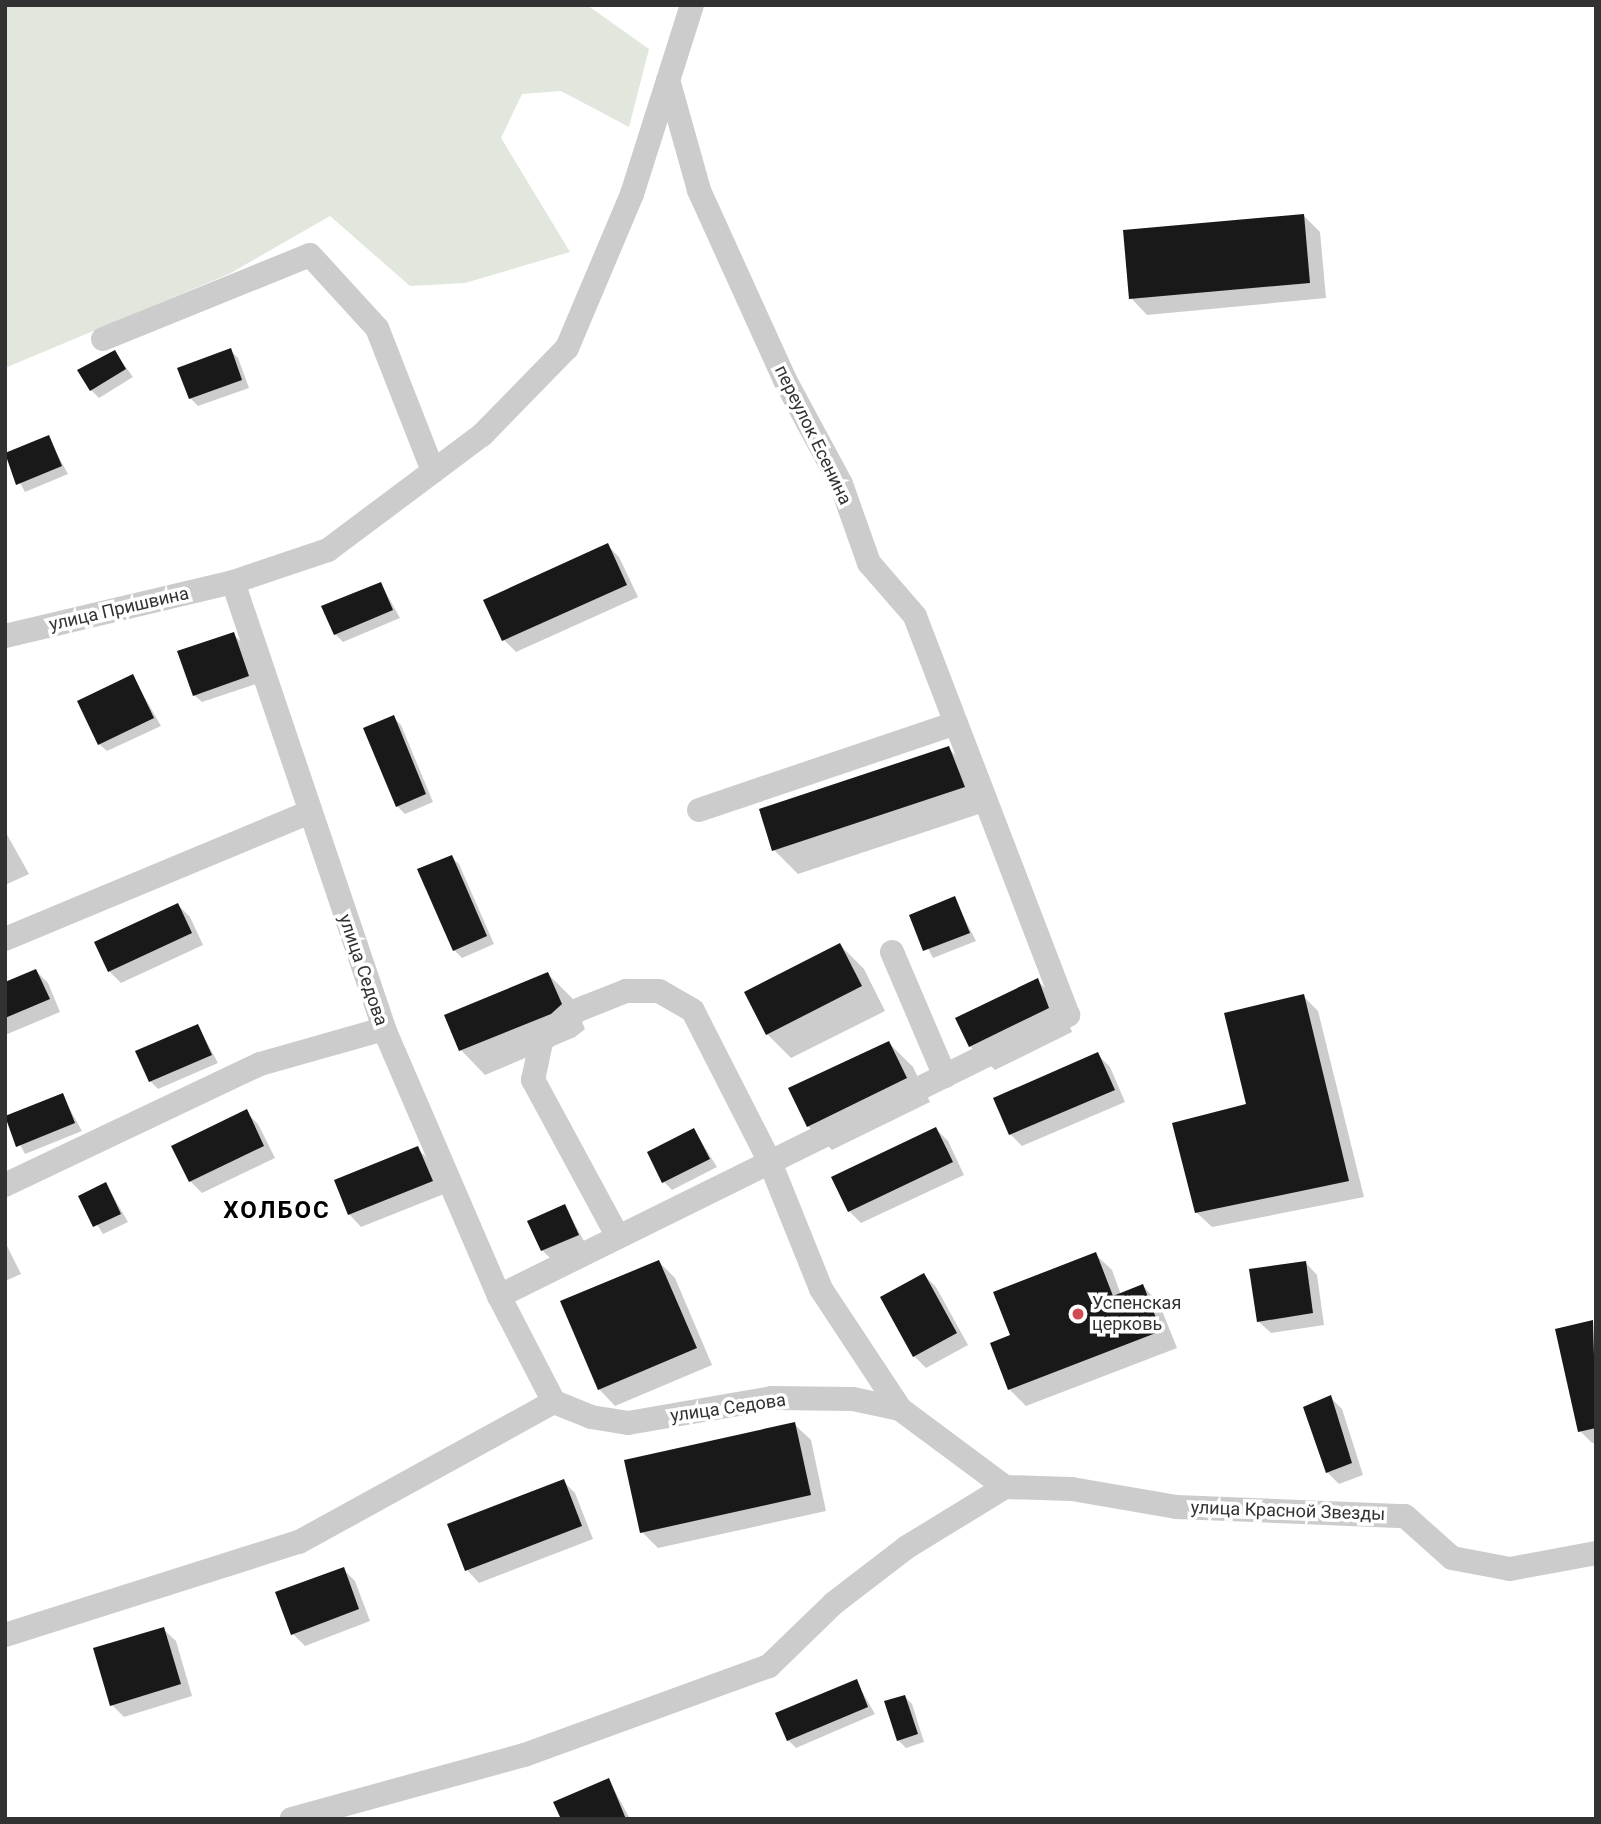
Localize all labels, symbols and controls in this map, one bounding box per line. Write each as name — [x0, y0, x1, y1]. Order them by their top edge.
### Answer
street label: переулок Есенина — [770, 362, 856, 508]
street label: улица Пришвина — [47, 582, 191, 636]
street label: улица Седова — [334, 911, 392, 1029]
district label: ХОЛБОС — [224, 1197, 330, 1225]
place label: Успенская церковь — [1092, 1293, 1181, 1336]
marker: Успенская церковь — [1070, 1306, 1086, 1322]
street label: улица Седова — [669, 1389, 787, 1427]
street label: улица Красной Звезды — [1190, 1497, 1386, 1525]

